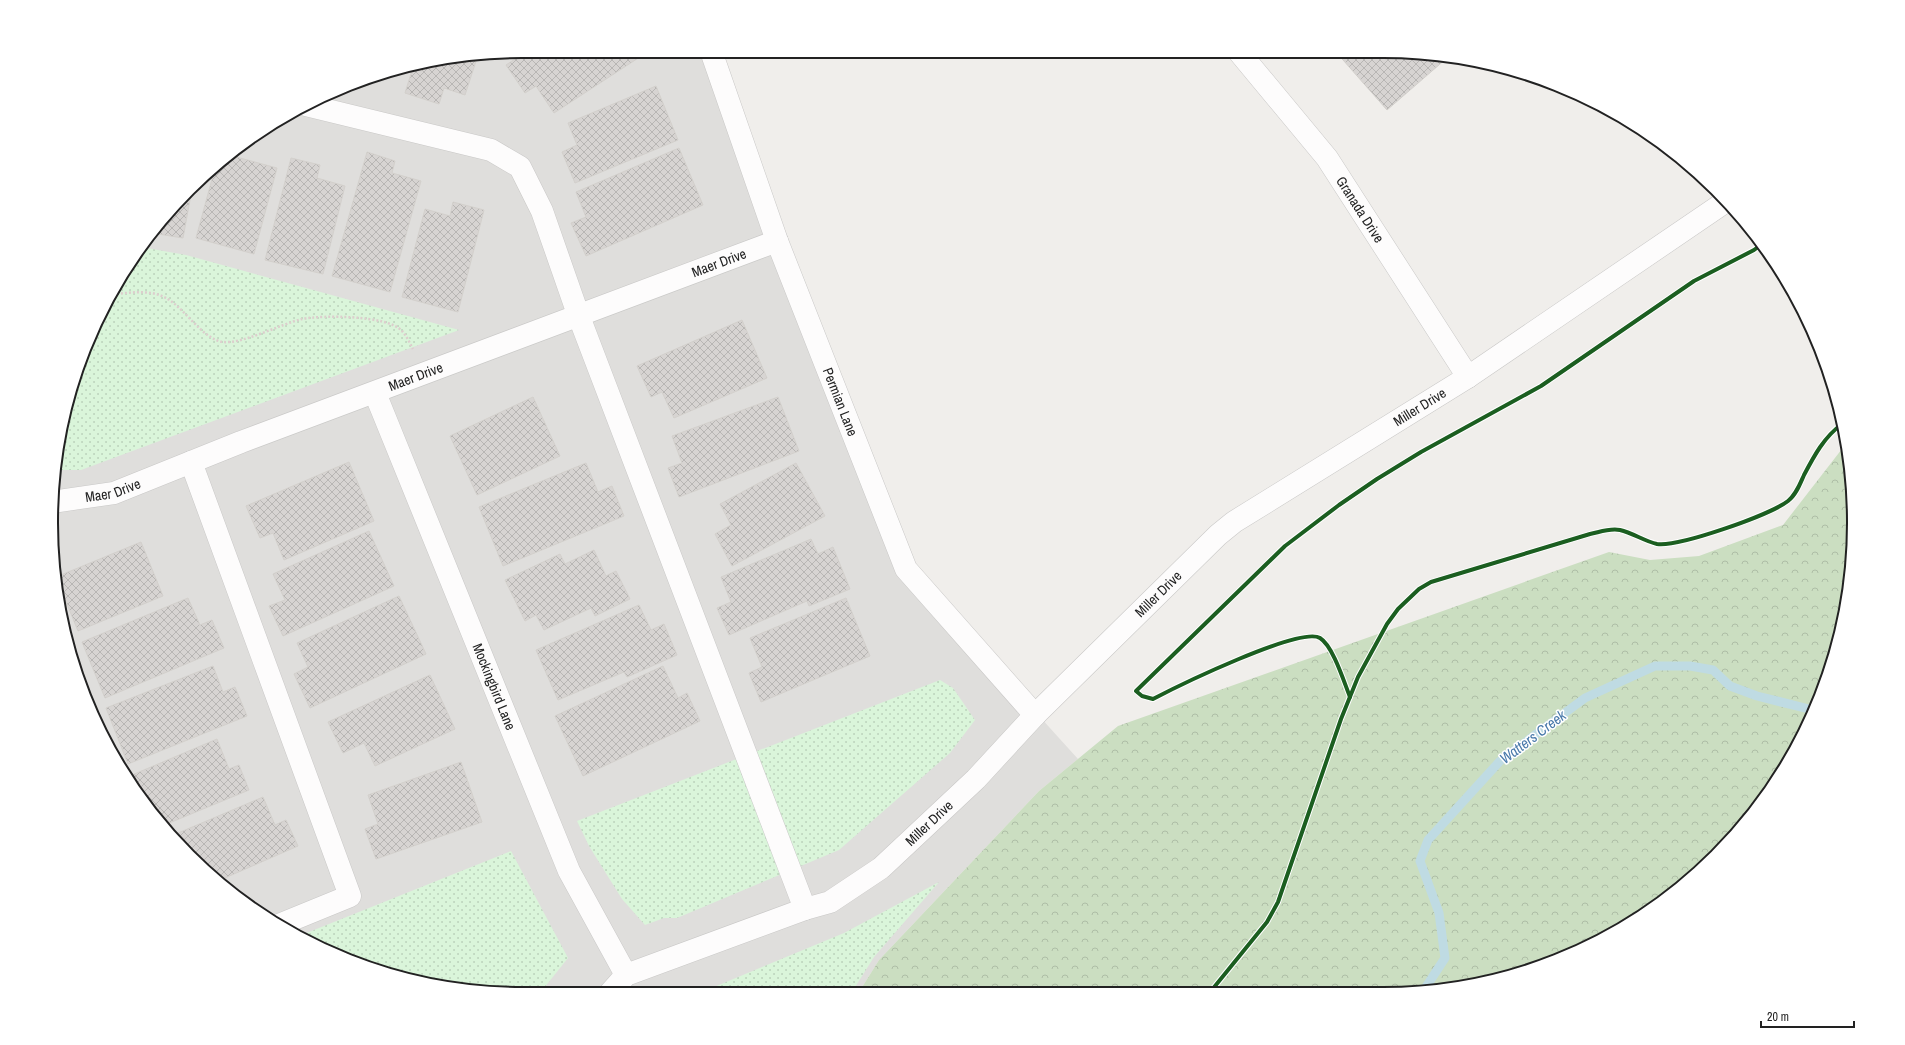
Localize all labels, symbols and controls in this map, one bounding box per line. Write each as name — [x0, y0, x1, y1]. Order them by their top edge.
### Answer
street label: Granada Drive — [1332, 173, 1388, 246]
street label: Maer Drive — [689, 244, 749, 281]
street label: Maer Drive — [386, 358, 445, 395]
street label: Permian Lane — [819, 365, 862, 439]
street label: Miller Drive — [1390, 384, 1449, 430]
street label: Maer Drive — [84, 474, 143, 506]
street label: Miller Drive — [1131, 567, 1185, 621]
street label: Mockingbird Lane — [469, 641, 520, 733]
water label: Watters Creek — [1495, 704, 1571, 769]
street label: Miller Drive — [901, 796, 957, 850]
scale bar — [1761, 1003, 1854, 1029]
text: 20 m — [1767, 1009, 1789, 1025]

